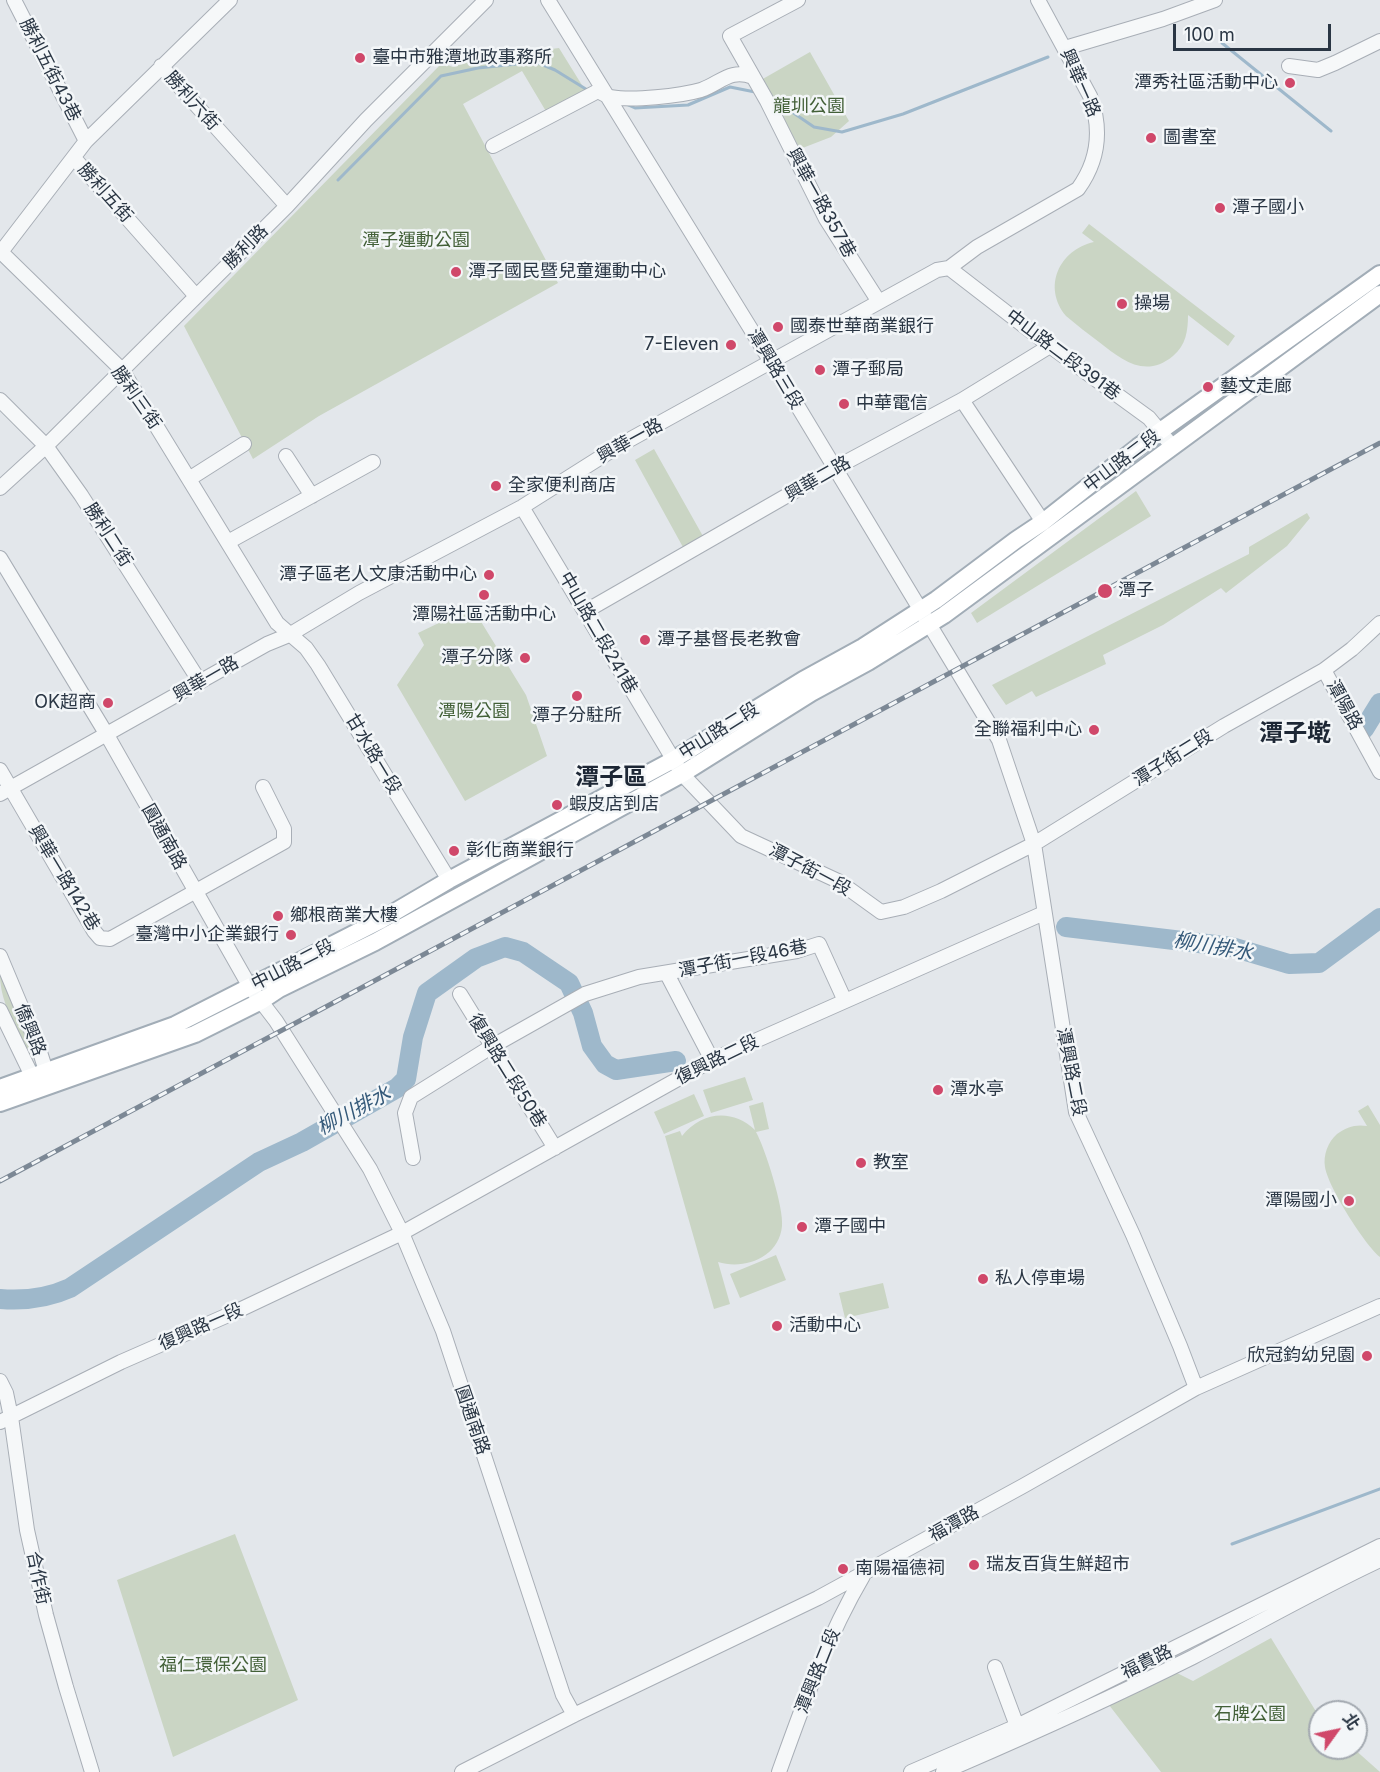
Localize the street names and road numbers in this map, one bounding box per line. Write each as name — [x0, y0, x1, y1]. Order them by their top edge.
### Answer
street label: 勝利五街43巷 — [15, 15, 85, 125]
street label: 興華一路 — [1055, 46, 1105, 120]
street label: 勝利六街 — [160, 67, 224, 135]
street label: 興華一路357巷 — [782, 144, 860, 262]
street label: 勝利五街 — [73, 159, 137, 227]
street label: 勝利路 — [219, 220, 273, 274]
street label: 中山路二段391巷 — [1002, 305, 1124, 405]
street label: 潭興路三段 — [743, 325, 807, 413]
street label: 勝利三街 — [107, 362, 165, 434]
street label: 興華一路 — [593, 414, 667, 468]
street label: 中山路二段 — [1080, 425, 1164, 497]
street label: 興華二路 — [781, 452, 855, 506]
street label: 勝利二街 — [79, 499, 137, 571]
street label: 中山路二段241巷 — [554, 568, 642, 698]
street label: 興華一路 — [169, 652, 243, 706]
street label: 潭陽路 — [1321, 676, 1367, 734]
street label: 中山路二段 — [675, 698, 763, 764]
street label: 甘水路一段 — [341, 710, 405, 798]
street label: 潭子街二段 — [1129, 725, 1217, 791]
street label: 圓通南路 — [137, 800, 191, 874]
street label: 興華一路142巷 — [24, 821, 104, 935]
street label: 潭子街一段 — [765, 839, 855, 901]
street label: 中山路二段 — [248, 935, 338, 995]
street label: 潭子街一段46巷 — [677, 936, 809, 982]
street label: 僑興路 — [10, 1001, 50, 1059]
street label: 復興路二段50巷 — [463, 1010, 551, 1132]
street label: 潭興路二段 — [1052, 1026, 1090, 1118]
street label: 復興路二段 — [672, 1031, 762, 1089]
street label: 復興路一段 — [155, 1299, 247, 1355]
street label: 圓通南路 — [450, 1382, 494, 1458]
street label: 福潭路 — [925, 1501, 983, 1547]
street label: 合作街 — [22, 1549, 54, 1607]
street label: 潭興路二段 — [791, 1625, 845, 1717]
street label: 福貴路 — [1118, 1640, 1176, 1684]

